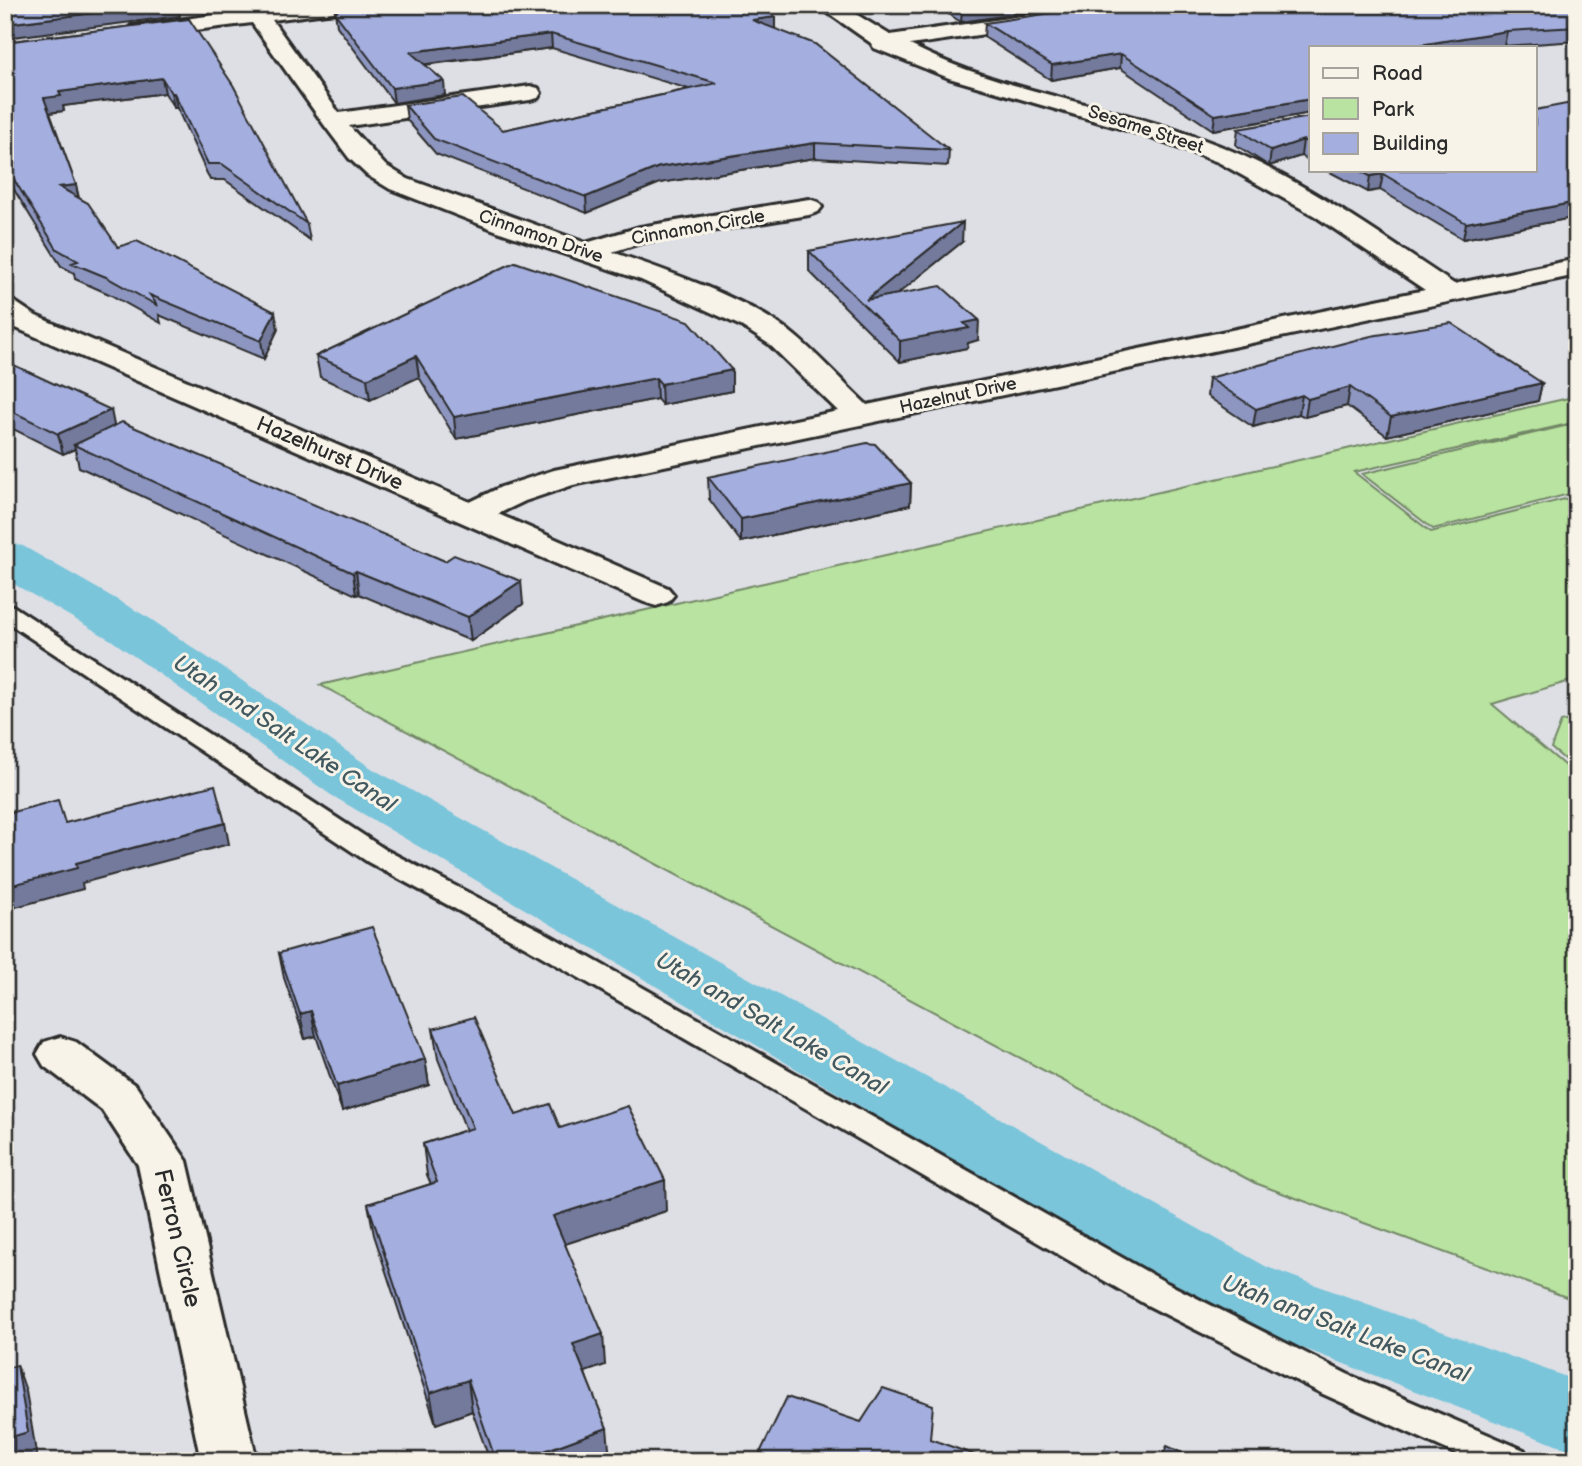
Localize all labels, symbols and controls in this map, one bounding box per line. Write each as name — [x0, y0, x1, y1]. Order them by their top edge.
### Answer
legend — [1309, 46, 1536, 172]
text: Road — [1372, 61, 1423, 86]
text: Park — [1372, 97, 1415, 122]
street label: Sesame Street — [1085, 101, 1207, 158]
text: Building — [1372, 131, 1448, 156]
street label: Cinnamon Drive — [476, 205, 606, 268]
street label: Cinnamon Circle — [630, 205, 767, 250]
street label: Hazelnut Drive — [898, 373, 1019, 418]
street label: Hazelhurst Drive — [253, 411, 407, 496]
water label: Utah and Salt Lake Canal — [168, 649, 402, 819]
water label: Utah and Salt Lake Canal — [651, 946, 893, 1102]
street label: Ferron Circle — [147, 1166, 208, 1310]
water label: Utah and Salt Lake Canal — [1218, 1269, 1474, 1389]

